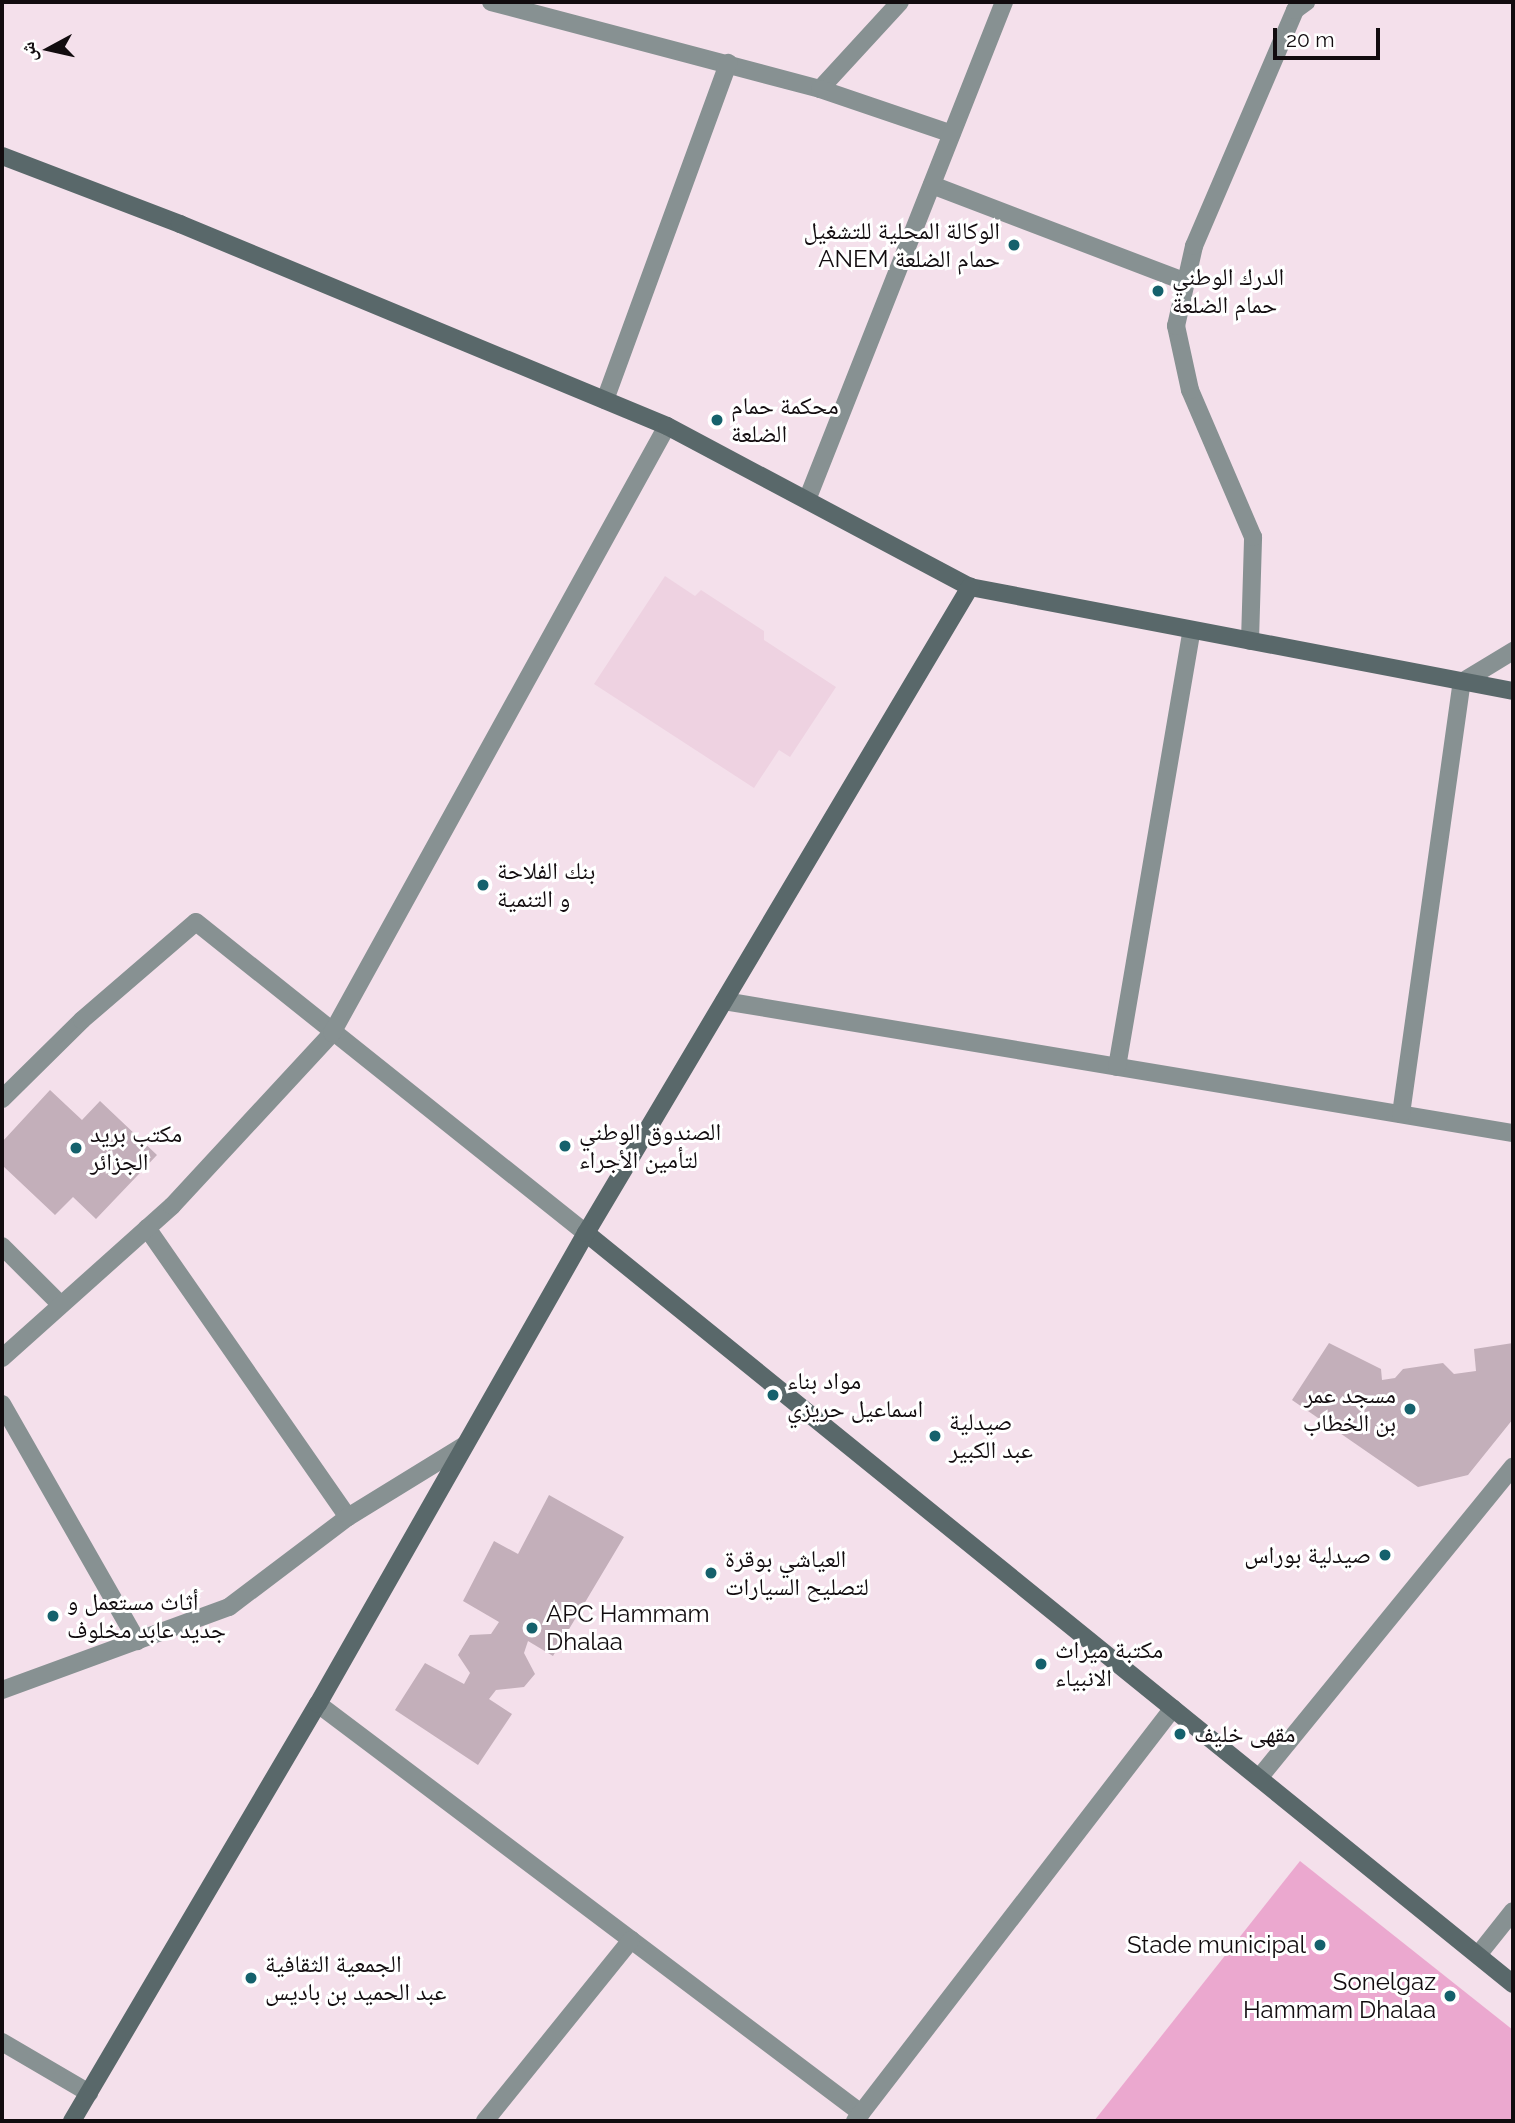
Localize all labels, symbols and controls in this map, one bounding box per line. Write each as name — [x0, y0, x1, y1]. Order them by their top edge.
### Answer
north arrow — [14, 14, 84, 84]
scale bar — [1277, 14, 1384, 58]
text: 20 m — [1286, 27, 1334, 52]
text: ش — [16, 40, 41, 63]
place label: الوكالة المحلية للتشغيل ANEM حمام الضلعة — [803, 217, 1000, 273]
marker: الوكالة المحلية للتشغيل ANEM حمام الضلعة — [1006, 237, 1022, 253]
place label: الدرك الوطني حمام الضلعة — [1172, 263, 1284, 319]
marker: الدرك الوطني حمام الضلعة — [1150, 283, 1166, 299]
place label: محكمة حمام الضلعة — [731, 392, 839, 448]
marker: محكمة حمام الضلعة — [709, 412, 725, 428]
place label: بنك الفلاحة و التنمية — [497, 857, 595, 913]
marker: بنك الفلاحة و التنمية — [475, 877, 491, 893]
place label: الصندوق الوطني لتأمين الأجراء — [579, 1118, 721, 1174]
place label: مكتب بريد الجزائر — [90, 1120, 182, 1176]
marker: الصندوق الوطني لتأمين الأجراء — [557, 1138, 573, 1154]
marker: مكتب بريد الجزائر — [68, 1140, 84, 1156]
place label: مواد بناء اسماعيل حريزي — [787, 1367, 923, 1423]
place label: مسجد عمر بن الخطاب — [1303, 1381, 1396, 1437]
marker: مواد بناء اسماعيل حريزي — [765, 1387, 781, 1403]
marker: مسجد عمر بن الخطاب — [1402, 1401, 1418, 1417]
place label: صيدلية عبد الكبير — [949, 1408, 1033, 1464]
marker: صيدلية عبد الكبير — [927, 1428, 943, 1444]
place label: صيدلية بوراس — [1244, 1541, 1371, 1569]
place label: العياشي بوقرة لتصليح السيارات — [725, 1545, 869, 1601]
marker: صيدلية بوراس — [1377, 1547, 1393, 1563]
marker: العياشي بوقرة لتصليح السيارات — [703, 1565, 719, 1581]
place label: أثاث مستعمل و جديد عابد مخلوف — [67, 1588, 226, 1644]
place label: APC Hammam Dhalaa — [546, 1600, 710, 1656]
marker: أثاث مستعمل و جديد عابد مخلوف — [45, 1608, 61, 1624]
marker: APC Hammam Dhalaa — [524, 1620, 540, 1636]
place label: مكتبة ميراث الانبياء — [1055, 1636, 1163, 1692]
marker: مكتبة ميراث الانبياء — [1033, 1656, 1049, 1672]
place label: مقهى خليف — [1194, 1720, 1295, 1748]
marker: مقهى خليف — [1172, 1726, 1188, 1742]
place label: Stade municipal — [1127, 1931, 1306, 1959]
marker: Stade municipal — [1312, 1937, 1328, 1953]
place label: الجمعية الثقافية عبد الحميد بن باديس — [265, 1950, 446, 2006]
place label: Sonelgaz Hammam Dhalaa — [1243, 1968, 1436, 2024]
marker: الجمعية الثقافية عبد الحميد بن باديس — [243, 1970, 259, 1986]
marker: Sonelgaz Hammam Dhalaa — [1442, 1988, 1458, 2004]

